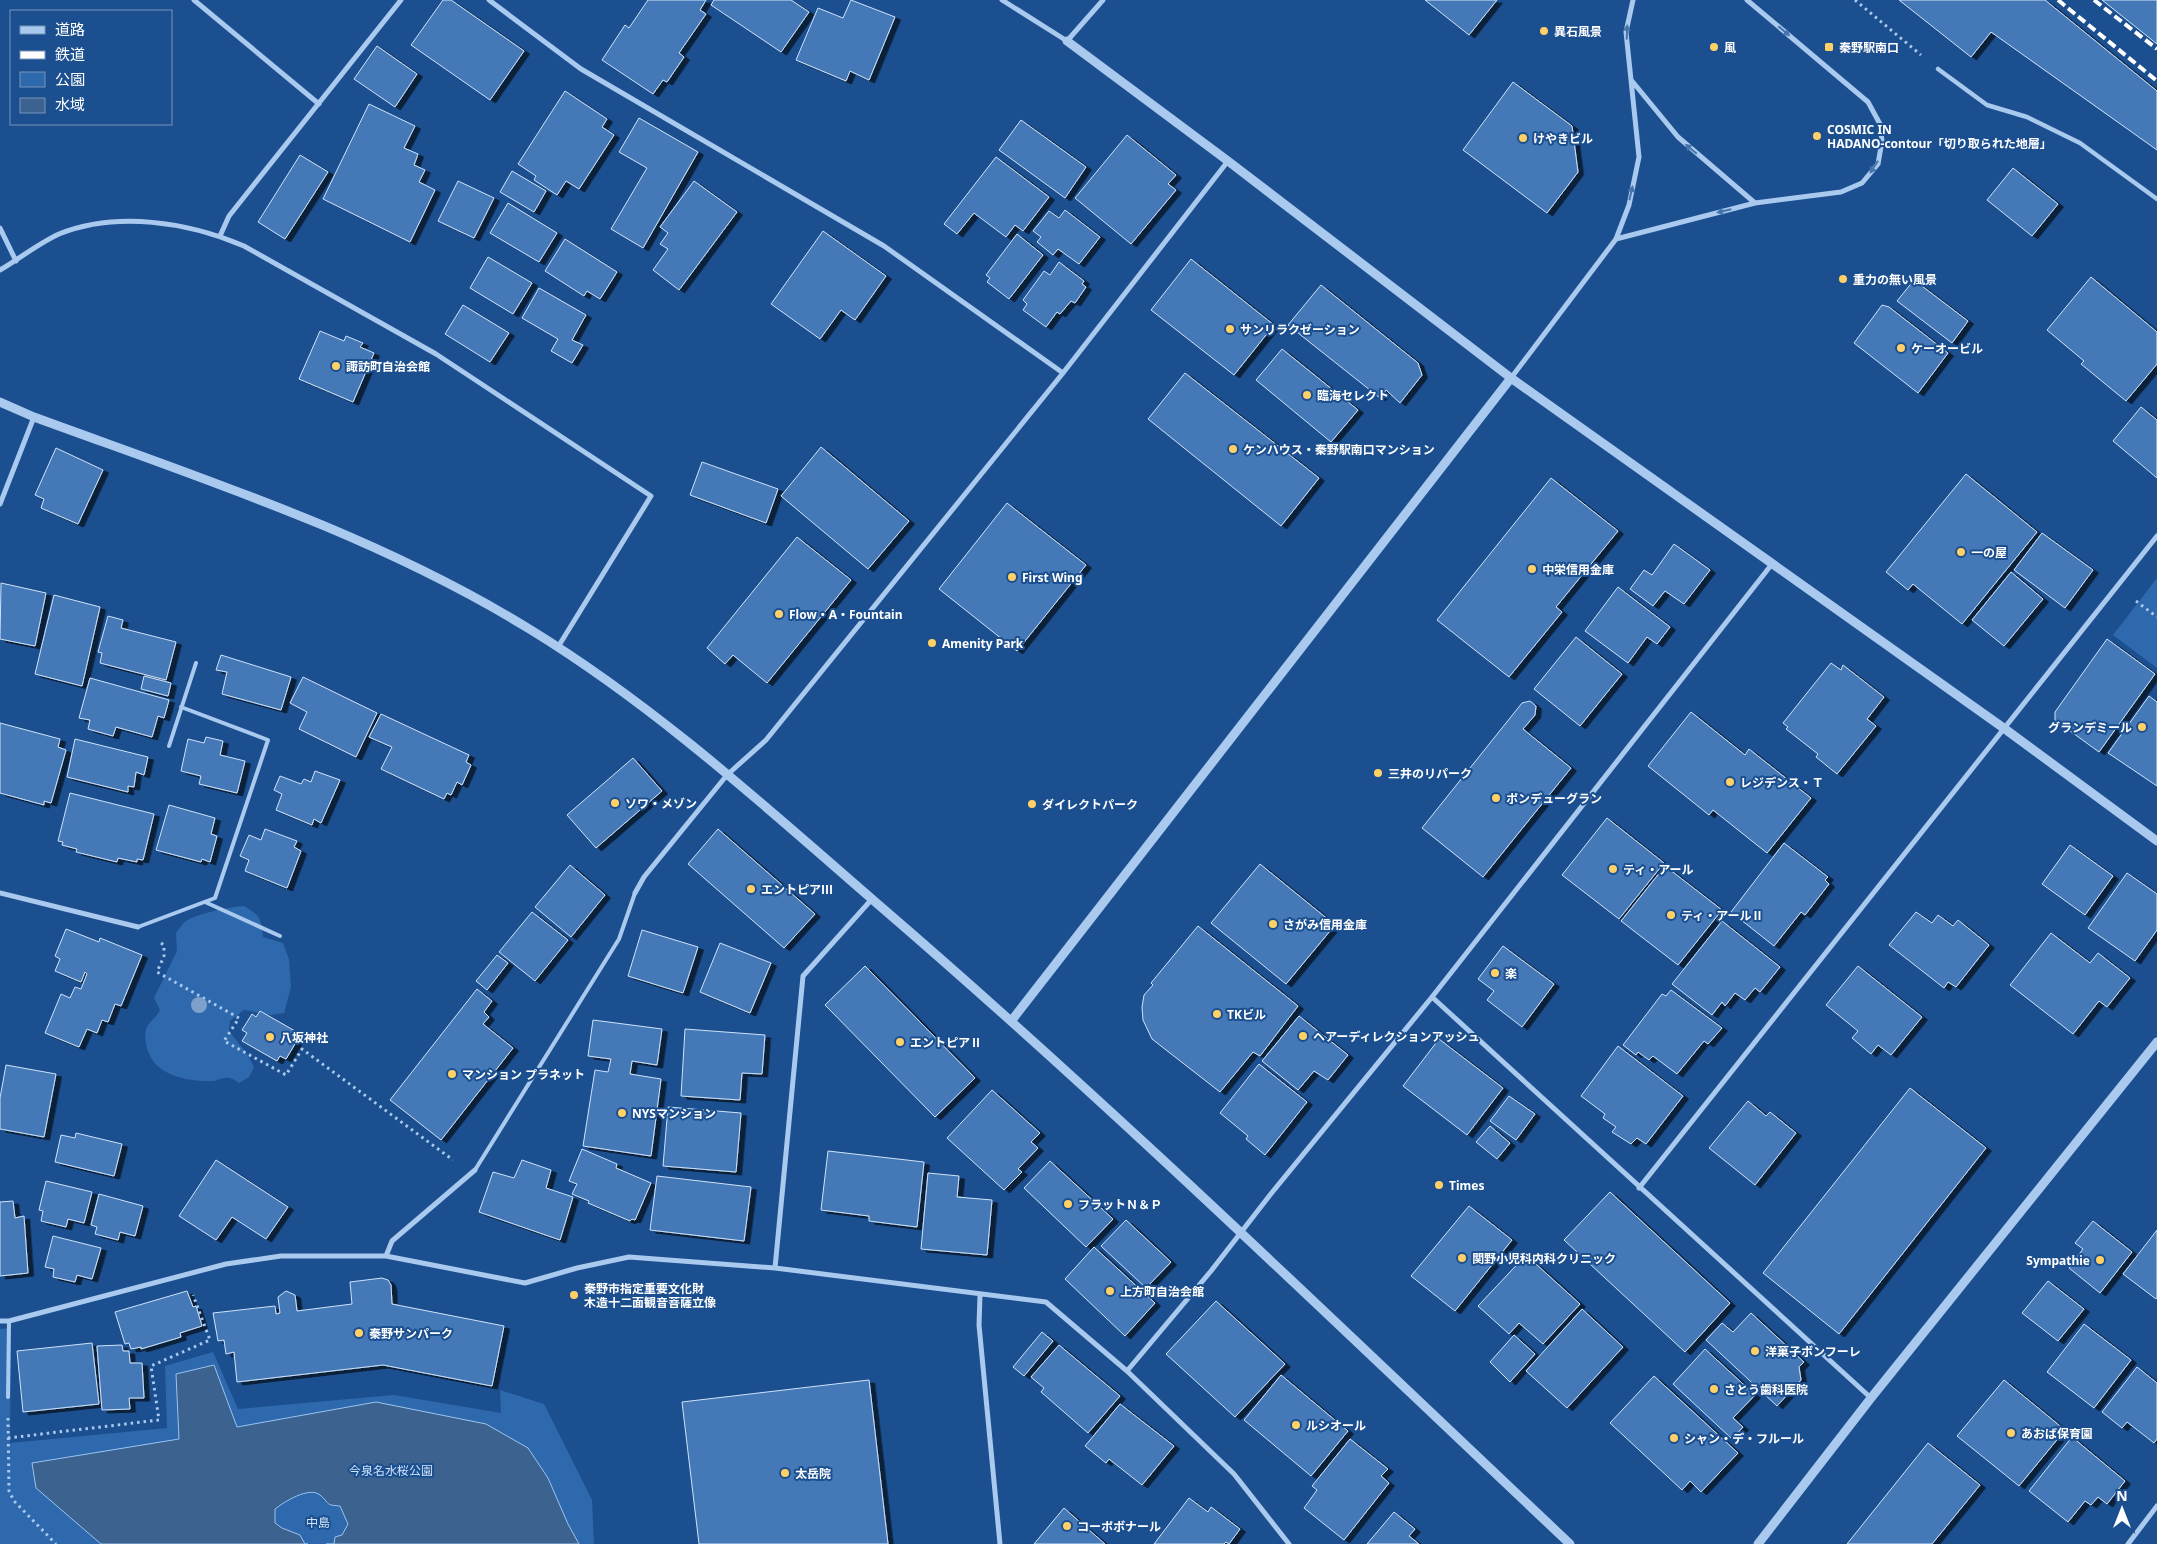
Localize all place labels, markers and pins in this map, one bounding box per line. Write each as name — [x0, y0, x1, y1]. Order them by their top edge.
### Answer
place label: 異石風景 — [1554, 23, 1602, 40]
marker: 異石風景 — [1538, 25, 1550, 37]
place label: 風 — [1724, 39, 1736, 56]
place label: 秦野駅南口 — [1839, 39, 1899, 56]
marker: 風 — [1708, 41, 1720, 53]
marker: 秦野駅南口 — [1823, 41, 1835, 53]
place label: COSMIC IN HADANO-contour「切り取られた地層」 — [1827, 121, 2052, 152]
place label: けやきビル — [1533, 130, 1593, 147]
marker: COSMIC IN HADANO-contour「切り取られた地層」 — [1811, 130, 1823, 142]
marker: けやきビル — [1517, 132, 1529, 144]
place label: 重力の無い風景 — [1853, 271, 1937, 288]
marker: 重力の無い風景 — [1837, 273, 1849, 285]
place label: サンリラクゼーション — [1240, 321, 1360, 338]
marker: サンリラクゼーション — [1224, 323, 1236, 335]
place label: ケーオービル — [1911, 340, 1983, 357]
marker: ケーオービル — [1895, 342, 1907, 354]
place label: 諏訪町自治会館 — [346, 358, 430, 375]
marker: 諏訪町自治会館 — [330, 360, 342, 372]
place label: 臨海セレクト — [1317, 387, 1389, 404]
marker: 臨海セレクト — [1301, 389, 1313, 401]
place label: ケンハウス・秦野駅南口マンション — [1243, 441, 1435, 458]
marker: ケンハウス・秦野駅南口マンション — [1227, 443, 1239, 455]
place label: 一の屋 — [1971, 544, 2007, 561]
marker: 一の屋 — [1955, 546, 1967, 558]
place label: 中栄信用金庫 — [1542, 561, 1614, 578]
marker: 中栄信用金庫 — [1526, 563, 1538, 575]
place label: First Wing — [1022, 569, 1082, 586]
marker: First Wing — [1006, 571, 1018, 583]
place label: Flow・A・Fountain — [789, 606, 902, 623]
marker: Flow・A・Fountain — [773, 608, 785, 620]
place label: Amenity Park — [942, 635, 1024, 652]
marker: Amenity Park — [926, 637, 938, 649]
place label: グランデミール — [2048, 719, 2132, 736]
marker: グランデミール — [2136, 721, 2148, 733]
place label: 三井のリパーク — [1388, 765, 1472, 782]
marker: 三井のリパーク — [1372, 767, 1384, 779]
place label: レジデンス・Ｔ — [1740, 774, 1824, 791]
marker: レジデンス・Ｔ — [1724, 776, 1736, 788]
place label: ポンデューグラン — [1506, 790, 1602, 807]
marker: ポンデューグラン — [1490, 792, 1502, 804]
place label: ソワ・メゾン — [625, 795, 697, 812]
place label: ダイレクトパーク — [1042, 796, 1138, 813]
marker: ソワ・メゾン — [609, 797, 621, 809]
marker: ダイレクトパーク — [1026, 798, 1038, 810]
place label: ティ・アール — [1623, 861, 1694, 878]
marker: ティ・アール — [1607, 863, 1619, 875]
place label: エントピアⅢ — [761, 881, 833, 898]
marker: エントピアⅢ — [745, 883, 757, 895]
place label: ティ・アールⅡ — [1681, 907, 1764, 924]
marker: ティ・アールⅡ — [1665, 909, 1677, 921]
place label: さがみ信用金庫 — [1283, 916, 1367, 933]
marker: さがみ信用金庫 — [1267, 918, 1279, 930]
place label: 楽 — [1505, 965, 1517, 982]
marker: 楽 — [1489, 967, 1501, 979]
place label: TKビル — [1227, 1006, 1266, 1023]
marker: TKビル — [1211, 1008, 1223, 1020]
place label: ヘアーディレクションアッシュ — [1313, 1028, 1479, 1045]
place label: 八坂神社 — [280, 1029, 328, 1046]
marker: ヘアーディレクションアッシュ — [1297, 1030, 1309, 1042]
marker: 八坂神社 — [264, 1031, 276, 1043]
place label: エントピアⅡ — [910, 1034, 982, 1051]
marker: エントピアⅡ — [894, 1036, 906, 1048]
place label: マンション プラネット — [462, 1066, 585, 1083]
marker: マンション プラネット — [446, 1068, 458, 1080]
place label: NYSマンション — [632, 1105, 716, 1122]
marker: NYSマンション — [616, 1107, 628, 1119]
place label: Times — [1449, 1177, 1484, 1194]
marker: Times — [1433, 1179, 1445, 1191]
place label: フラットＮ＆Ｐ — [1078, 1196, 1162, 1213]
marker: フラットＮ＆Ｐ — [1062, 1198, 1074, 1210]
place label: 関野小児科内科クリニック — [1472, 1250, 1616, 1267]
marker: 関野小児科内科クリニック — [1456, 1252, 1468, 1264]
place label: Sympathie — [2026, 1252, 2090, 1269]
marker: Sympathie — [2094, 1254, 2106, 1266]
place label: 秦野市指定重要文化財 木造十二面観音菩薩立像 — [584, 1280, 716, 1311]
place label: 上方町自治会館 — [1120, 1283, 1204, 1300]
marker: 上方町自治会館 — [1104, 1285, 1116, 1297]
marker: 秦野市指定重要文化財 木造十二面観音菩薩立像 — [568, 1289, 580, 1301]
place label: 秦野サンパーク — [369, 1325, 453, 1342]
marker: 秦野サンパーク — [353, 1327, 365, 1339]
place label: 洋菓子ボンフーレ — [1765, 1343, 1861, 1360]
marker: 洋菓子ボンフーレ — [1749, 1345, 1761, 1357]
place label: さとう歯科医院 — [1724, 1381, 1808, 1398]
marker: さとう歯科医院 — [1708, 1383, 1720, 1395]
place label: ルシオール — [1306, 1417, 1366, 1434]
marker: ルシオール — [1290, 1419, 1302, 1431]
place label: あおば保育園 — [2021, 1425, 2093, 1442]
marker: あおば保育園 — [2005, 1427, 2017, 1439]
place label: シャン・デ・フルール — [1684, 1430, 1804, 1447]
marker: シャン・デ・フルール — [1668, 1432, 1680, 1444]
place label: 太岳院 — [795, 1465, 831, 1482]
marker: 太岳院 — [779, 1467, 791, 1479]
place label: コーポボナール — [1077, 1518, 1161, 1535]
marker: コーポボナール — [1061, 1520, 1073, 1532]

